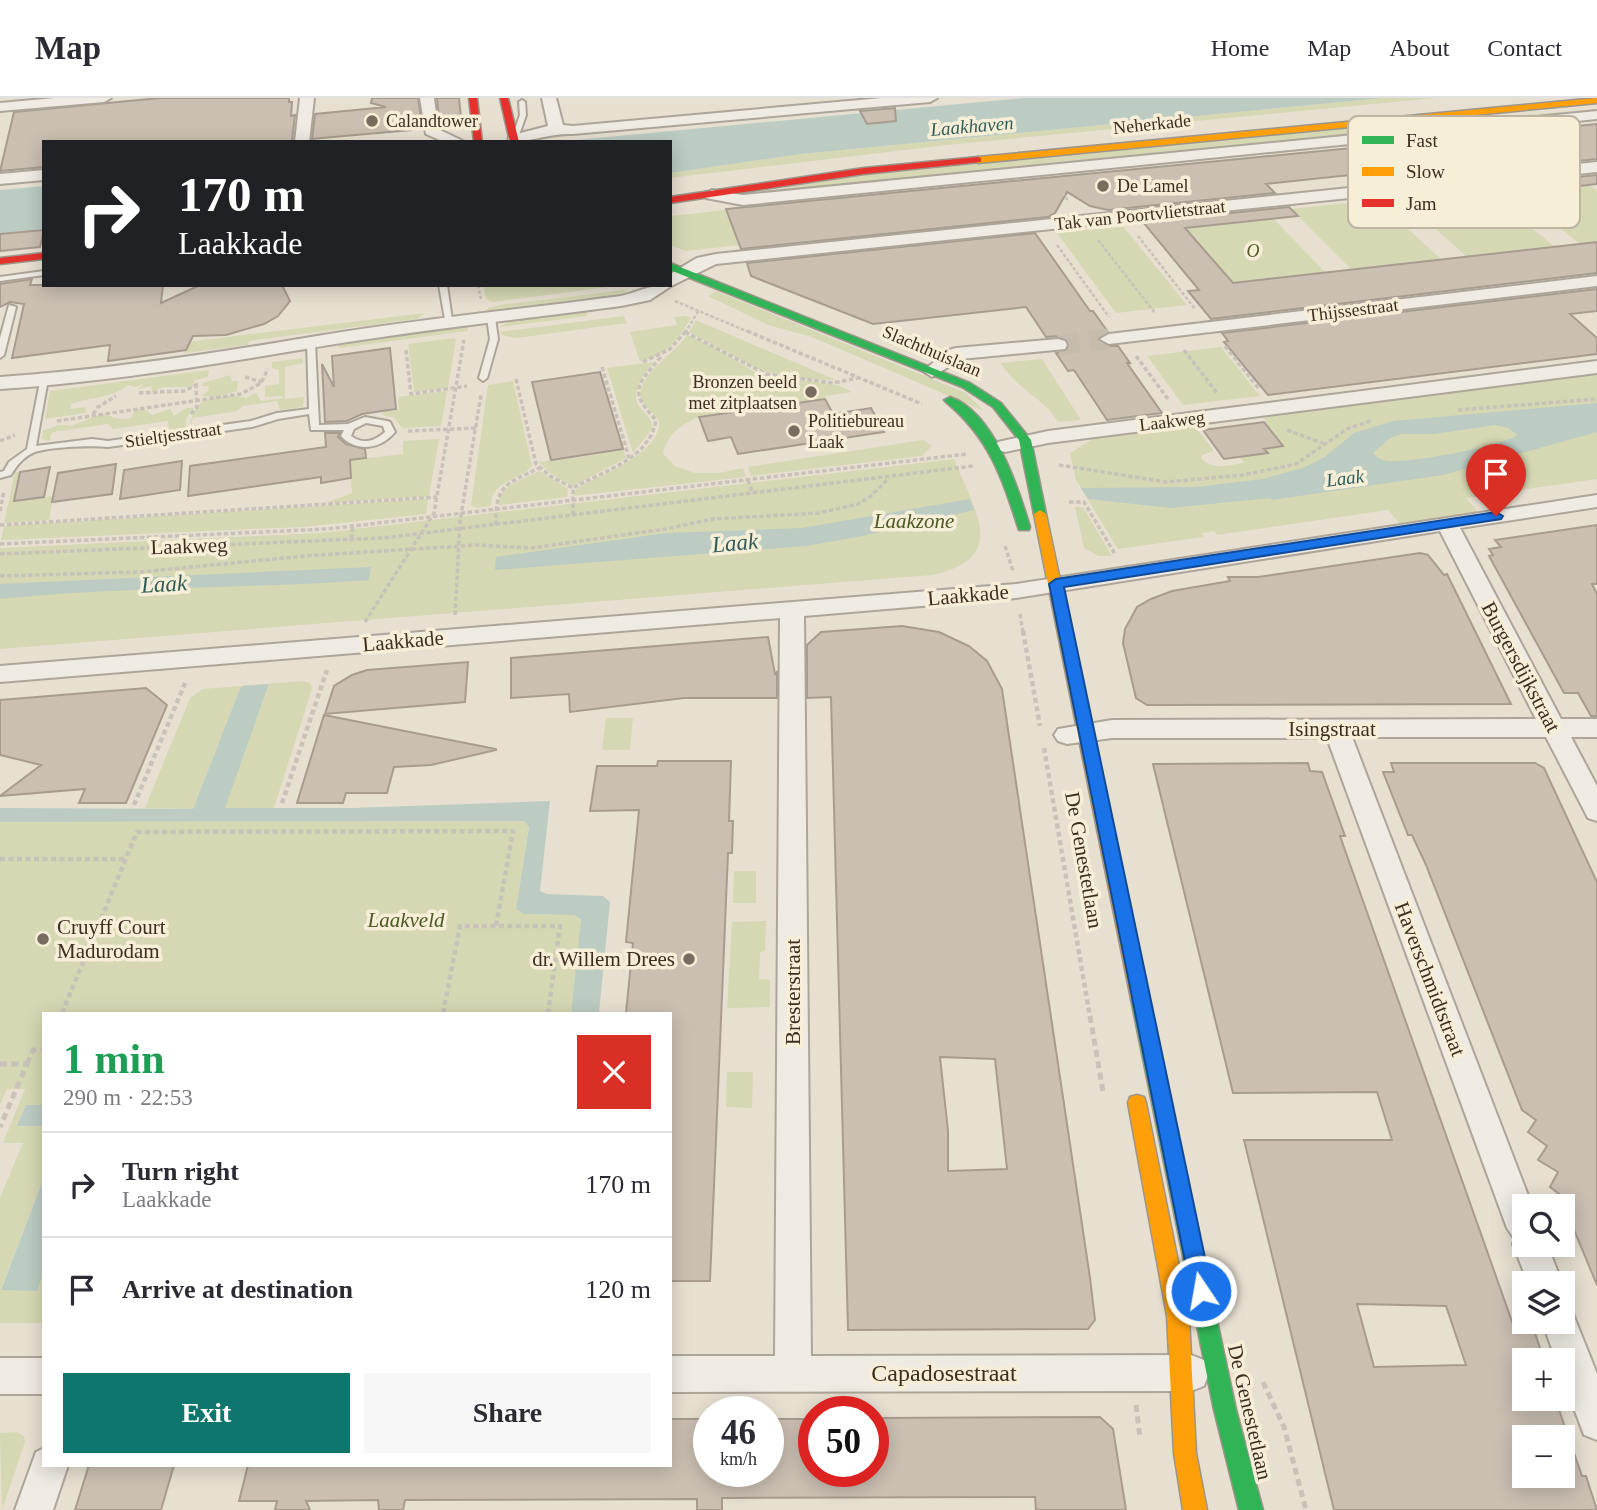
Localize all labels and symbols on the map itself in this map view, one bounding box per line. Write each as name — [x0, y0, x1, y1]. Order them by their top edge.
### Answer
street label: Neherkade — [1112, 110, 1192, 138]
place label: Calandtower — [386, 111, 478, 131]
water label: Laakhaven — [929, 112, 1014, 140]
marker: Calandtower — [364, 113, 380, 129]
legend — [1348, 116, 1580, 228]
text: Fast — [1406, 130, 1438, 151]
text: Slow — [1406, 161, 1445, 182]
place label: De Lamel — [1117, 176, 1188, 196]
marker: De Lamel — [1095, 178, 1111, 194]
text: Jam — [1406, 193, 1437, 214]
street label: Tak van Poortvlietstraat — [1054, 196, 1226, 234]
park label: O — [1247, 241, 1260, 261]
street label: Thijssestraat — [1307, 295, 1399, 325]
street label: Slachthuislaan — [880, 321, 984, 381]
place label: Bronzen beeld met zitplaatsen — [689, 372, 797, 413]
marker: Bronzen beeld met zitplaatsen — [803, 384, 819, 400]
street label: Laakweg — [1138, 407, 1206, 435]
place label: Politiebureau Laak — [808, 411, 904, 452]
street label: Stieltjesstraat — [124, 418, 222, 452]
marker: Politiebureau Laak — [786, 423, 802, 439]
pin — [1466, 444, 1526, 516]
water label: Laak — [1324, 465, 1366, 491]
park label: Laakzone — [873, 509, 954, 533]
water label: Laak — [710, 528, 760, 558]
street label: Laakweg — [150, 533, 228, 559]
water label: Laak — [139, 570, 188, 598]
street label: Laakkade — [926, 579, 1010, 611]
street label: Burgersdijkstraat — [1477, 598, 1566, 736]
street label: Laakkade — [361, 625, 445, 657]
street label: Isingstraat — [1288, 717, 1376, 741]
street label: De Genestetlaan — [1060, 790, 1108, 931]
street label: Haverschmidtstraat — [1390, 898, 1471, 1060]
park label: Laakveld — [367, 908, 445, 932]
place label: Cruyff Court Madurodam — [57, 915, 166, 963]
marker: Cruyff Court Madurodam — [35, 931, 51, 947]
street label: Bresterstraat — [781, 939, 805, 1045]
place label: dr. Willem Drees — [532, 947, 675, 971]
marker: dr. Willem Drees — [681, 951, 697, 967]
position arrow — [1164, 1254, 1238, 1328]
street label: De Genestetlaan — [1223, 1342, 1277, 1483]
street label: Capadosestraat — [871, 1360, 1017, 1386]
speed limit sign: 50 — [798, 1396, 889, 1487]

